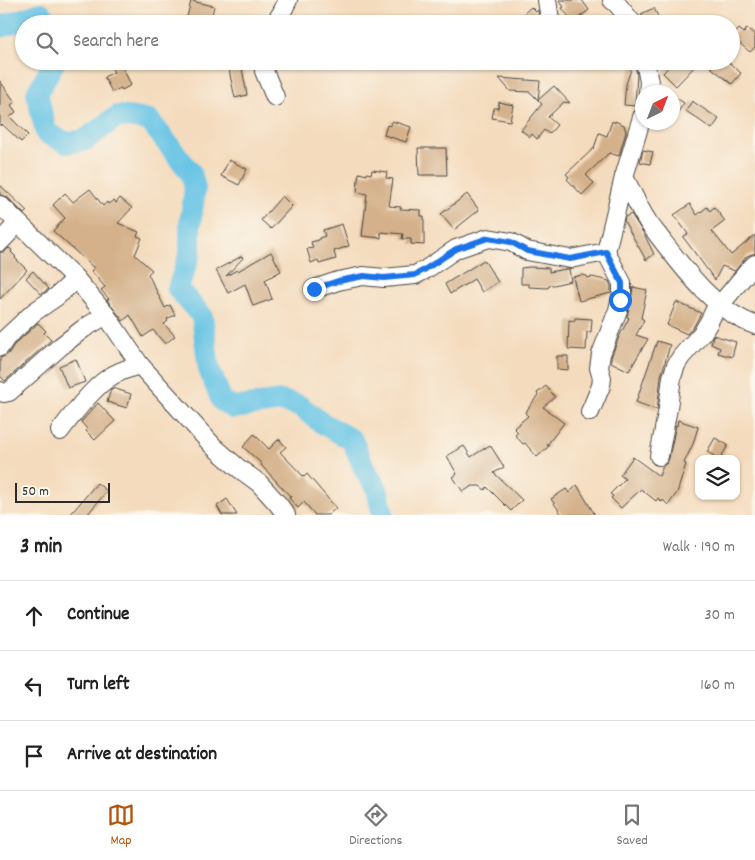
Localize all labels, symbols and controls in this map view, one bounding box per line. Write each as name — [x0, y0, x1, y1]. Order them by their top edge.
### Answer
search box — [15, 15, 740, 70]
icon: search — [33, 29, 61, 57]
text: Search here — [73, 29, 159, 56]
north arrow — [635, 85, 680, 130]
route end — [303, 278, 326, 301]
route start — [609, 289, 632, 312]
map controls — [695, 455, 740, 500]
button: layers — [695, 455, 740, 500]
scale bar — [15, 480, 110, 503]
text: 50 m — [22, 482, 49, 502]
text: 3 min — [20, 533, 62, 563]
text: Walk · 190 m — [663, 536, 735, 559]
icon: ahead — [20, 602, 48, 630]
text: Continue — [67, 602, 129, 629]
text: 30 m — [705, 604, 735, 627]
icon: left — [20, 672, 48, 700]
text: Turn left — [67, 672, 130, 699]
text: 160 m — [700, 674, 735, 697]
icon: arrive — [20, 742, 48, 770]
text: Arrive at destination — [67, 742, 217, 769]
tab: Map — [107, 801, 135, 851]
tab: Directions — [349, 801, 402, 851]
tab: Saved — [617, 801, 648, 851]

